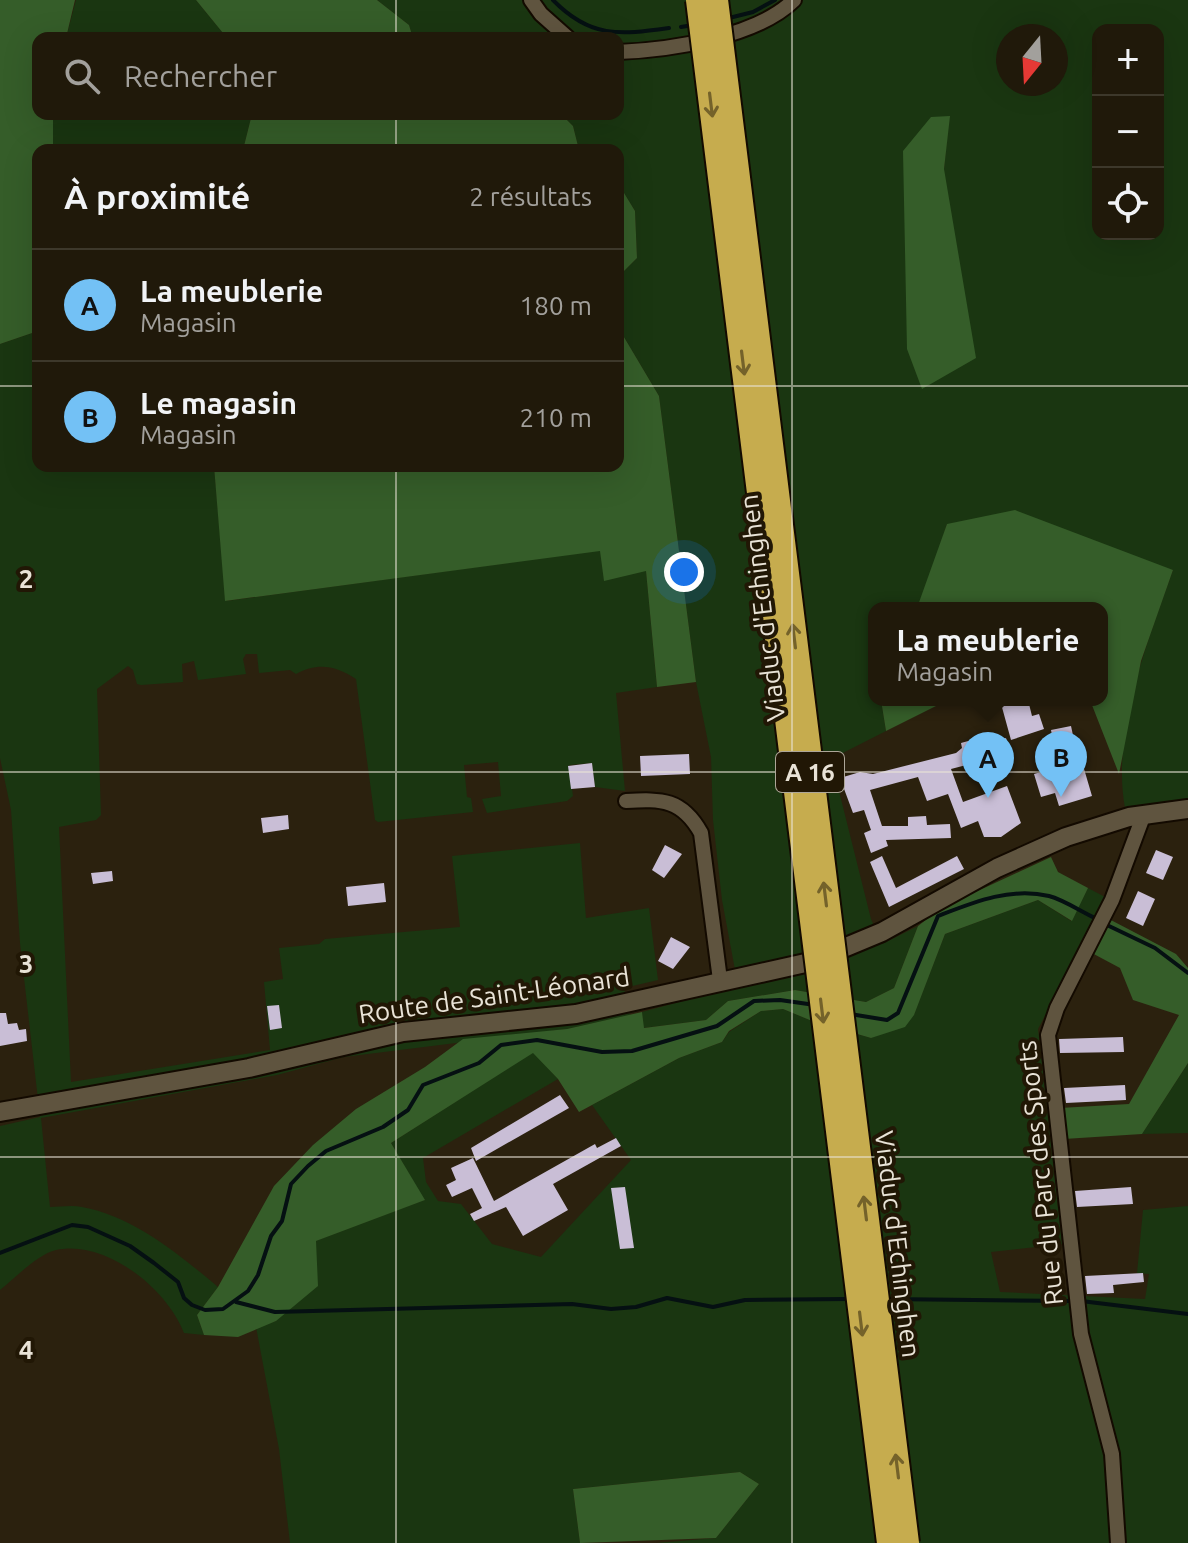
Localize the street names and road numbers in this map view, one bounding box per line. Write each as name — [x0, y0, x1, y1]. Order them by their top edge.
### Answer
street label: Viaduc d'Echinghen — [734, 493, 790, 723]
road number: A 16 — [776, 752, 844, 792]
street label: Route de Saint-Léonard — [357, 962, 631, 1028]
street label: Rue du Parc des Sports — [1012, 1039, 1068, 1307]
street label: Viaduc d'Echinghen — [870, 1129, 926, 1359]

